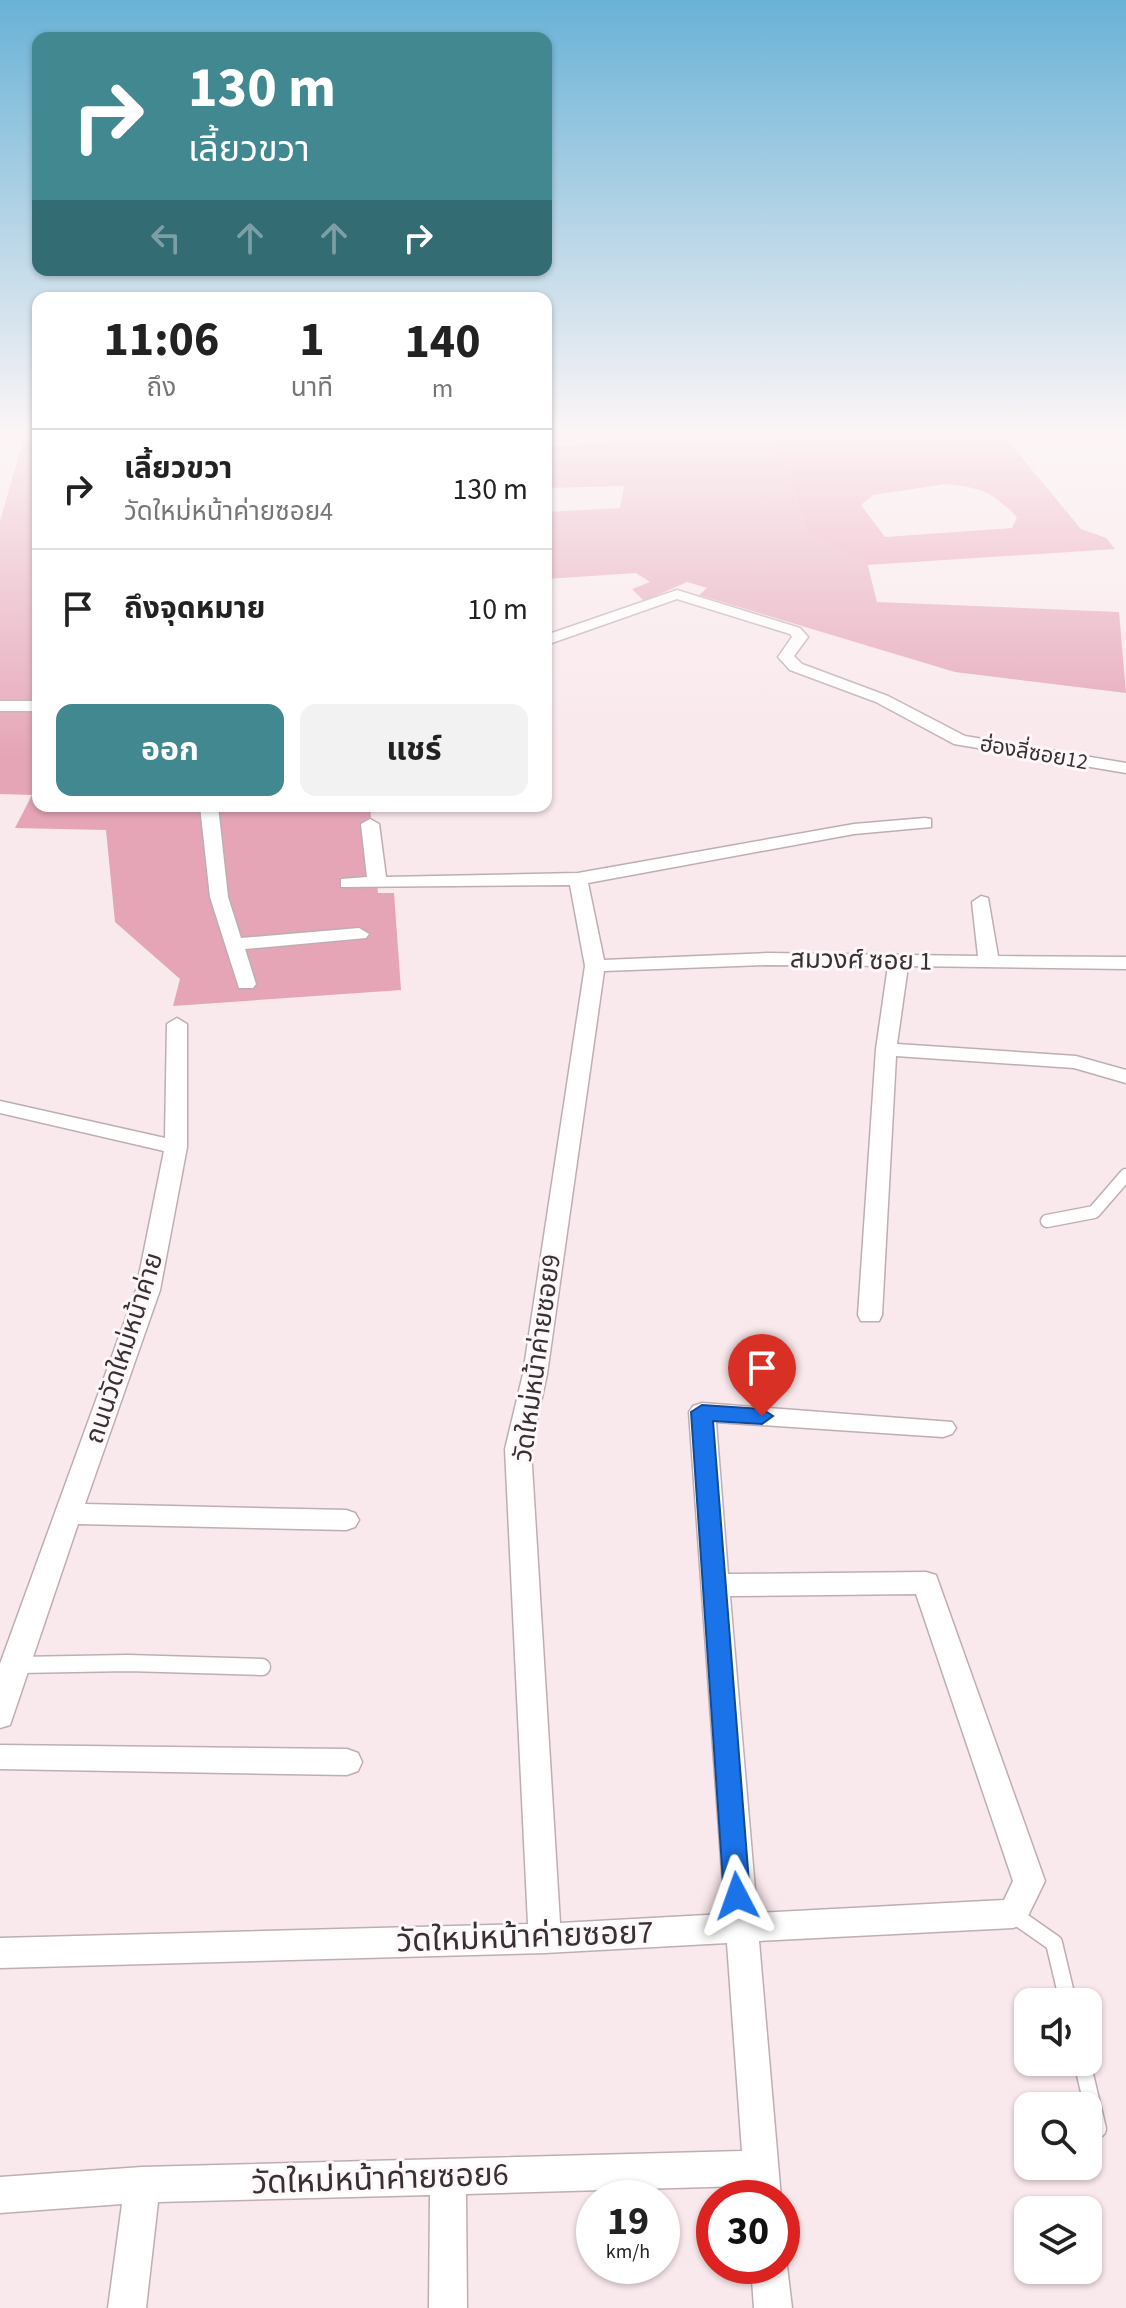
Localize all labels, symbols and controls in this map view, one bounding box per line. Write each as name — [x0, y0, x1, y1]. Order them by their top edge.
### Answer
text: 130 m — [188, 49, 336, 128]
icon: right — [56, 64, 160, 168]
text: เลี้ยวขวา — [188, 124, 310, 175]
icon: left — [144, 216, 188, 260]
icon: ahead — [228, 216, 272, 260]
icon: ahead — [312, 216, 356, 260]
icon: right — [396, 216, 440, 260]
text: 11:06 — [103, 306, 219, 374]
text: 1 — [299, 306, 325, 374]
text: 140 — [404, 308, 481, 376]
text: ถึง — [147, 369, 176, 406]
text: นาที — [291, 369, 333, 406]
text: m — [432, 370, 453, 407]
text: เลี้ยวขวา — [124, 447, 232, 490]
icon: right — [56, 467, 100, 511]
text: 130 m — [452, 468, 528, 511]
text: วัดใหม่หน้าค่ายซอย4 — [124, 493, 333, 530]
icon: arrive — [56, 587, 100, 631]
text: ถึงจุดหมาย — [124, 587, 265, 630]
text: 10 m — [467, 588, 528, 631]
button: ออก — [56, 704, 284, 796]
button: แชร์ — [300, 704, 528, 796]
street label: ฮ่องลี่ซอย12 — [977, 728, 1091, 778]
street label: สมวงศ์ ซอย 1 — [790, 940, 932, 980]
street label: ถนนวัดใหม่หน้าค่าย — [76, 1248, 172, 1448]
street label: วัดใหม่หน้าค่ายซอย9 — [504, 1252, 570, 1464]
pin — [728, 1334, 796, 1416]
icon: arrive — [740, 1346, 784, 1390]
position arrow — [695, 1854, 779, 1938]
street label: วัดใหม่หน้าค่ายซอย7 — [396, 1910, 654, 1964]
map controls — [1014, 1988, 1102, 2284]
button: sound — [1014, 1988, 1102, 2076]
button: search — [1014, 2092, 1102, 2180]
street label: วัดใหม่หน้าค่ายซอย6 — [251, 2152, 509, 2206]
speed limit sign: 30 — [696, 2180, 800, 2284]
text: 19 — [607, 2193, 649, 2250]
button: layers — [1014, 2196, 1102, 2284]
text: km/h — [606, 2238, 650, 2266]

